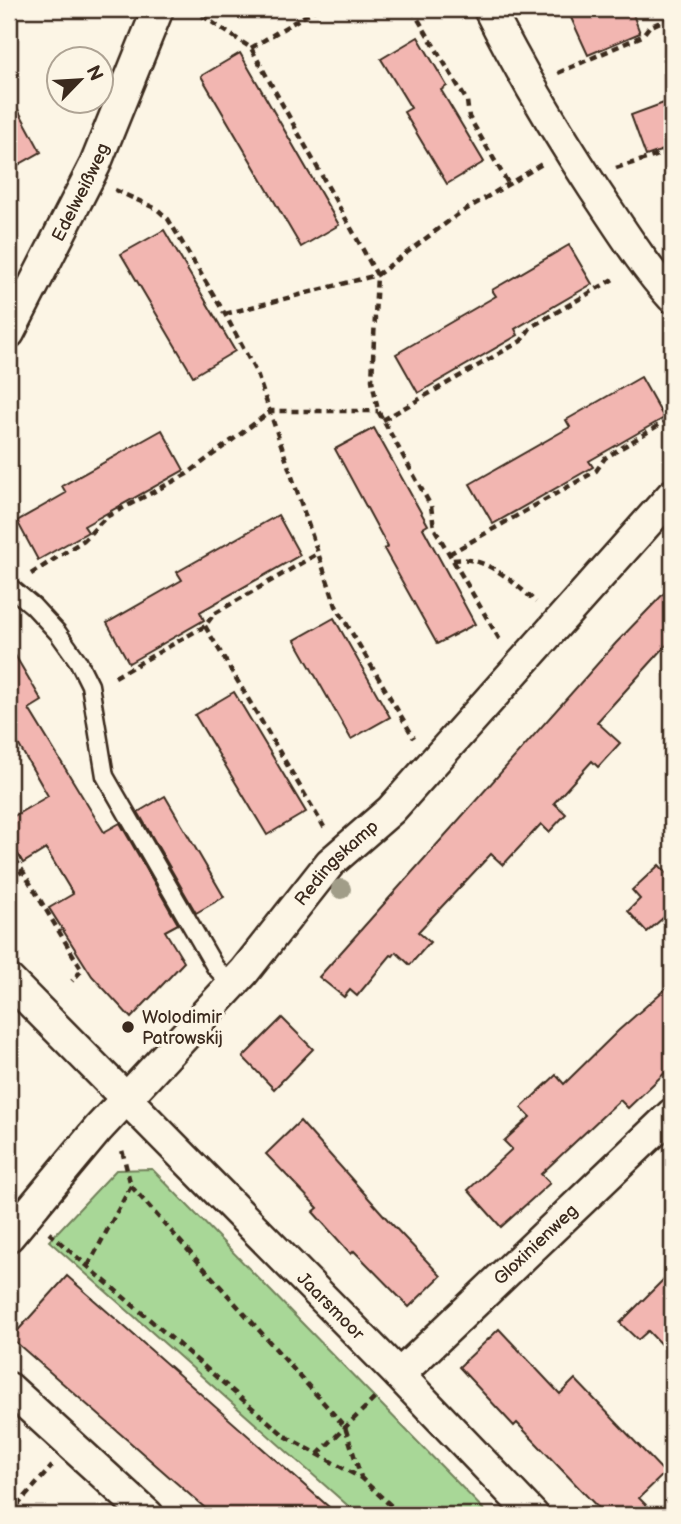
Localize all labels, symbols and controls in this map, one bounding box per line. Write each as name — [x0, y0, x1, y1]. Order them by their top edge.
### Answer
north arrow — [46, 46, 116, 116]
text: N — [81, 62, 107, 85]
street label: Edelweißweg — [47, 140, 113, 245]
street label: Redingskamp — [290, 815, 382, 910]
place label: Wolodimir Patrowskij — [142, 1007, 223, 1049]
marker: Wolodimir Patrowskij — [120, 1019, 136, 1035]
street label: Gloxinienweg — [489, 1200, 582, 1289]
street label: Jaarsmoor — [293, 1268, 369, 1345]

